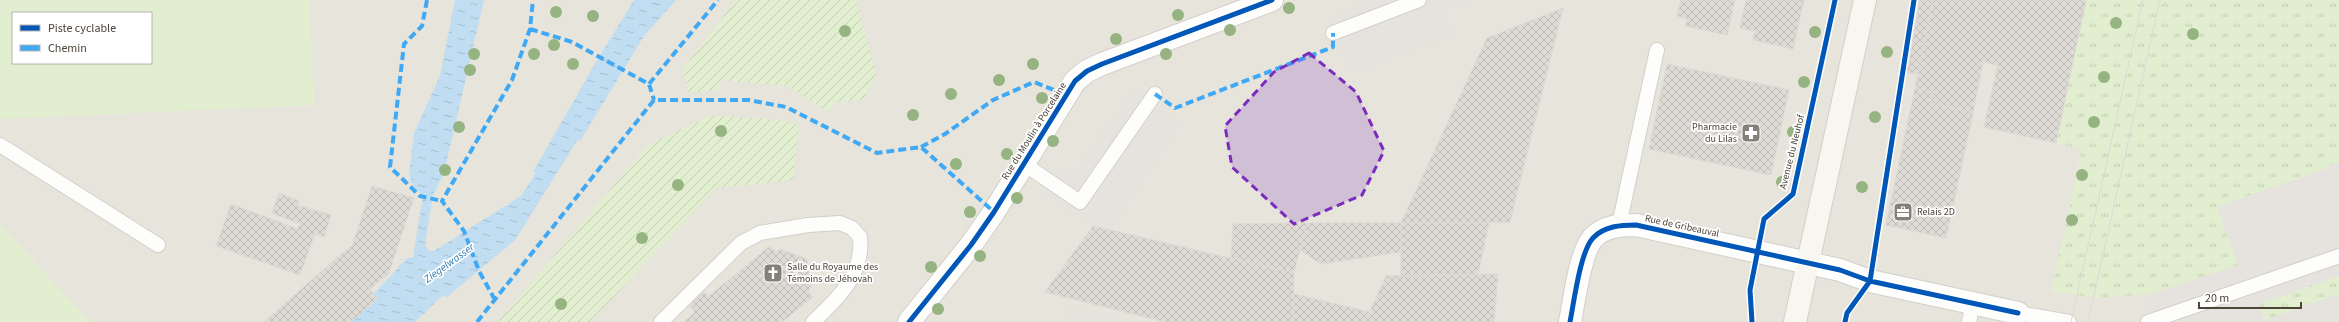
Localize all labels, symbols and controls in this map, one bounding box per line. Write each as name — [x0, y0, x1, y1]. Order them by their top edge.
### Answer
legend — [12, 12, 152, 64]
text: Piste cyclable — [48, 20, 116, 37]
text: Chemin — [48, 40, 87, 57]
street label: Rue du Moulin à Porcelaine — [998, 79, 1070, 183]
street label: Avenue du Neuhof — [1776, 112, 1808, 191]
place label: Pharmacie du Lilas — [1692, 120, 1737, 146]
pharmacy icon: Pharmacie du Lilas — [1740, 122, 1762, 144]
office icon: Relais 2D — [1892, 201, 1914, 223]
place label: Relais 2D — [1917, 205, 1955, 219]
street label: Rue de Gribeauval — [1644, 211, 1721, 241]
water label: Ziegelwasser — [420, 239, 478, 287]
place label: Salle du Royaume des Témoins de Jéhovah — [787, 260, 878, 286]
church icon: Salle du Royaume des Témoins de Jéhovah — [762, 262, 784, 284]
scale bar — [2199, 284, 2301, 310]
text: 20 m — [2205, 290, 2229, 307]

